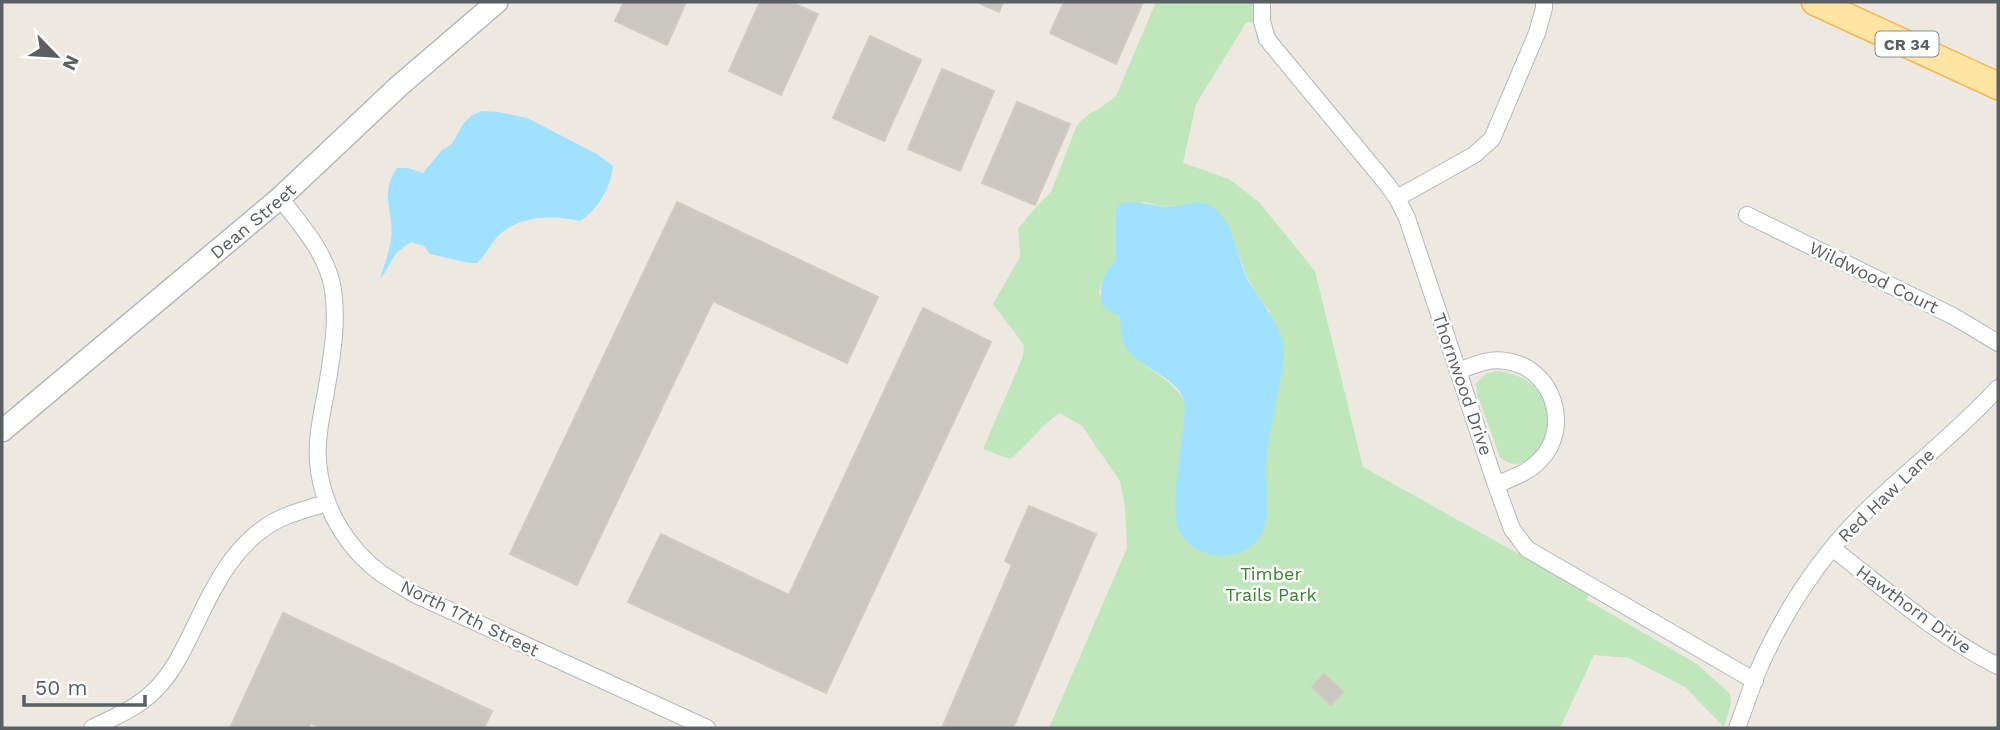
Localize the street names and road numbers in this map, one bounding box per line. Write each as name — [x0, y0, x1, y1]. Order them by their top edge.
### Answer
road number: CR 34 — [1876, 32, 1938, 56]
street label: Dean Street — [206, 179, 300, 263]
street label: Wildwood Court — [1806, 237, 1942, 318]
street label: Thornwood Drive — [1429, 310, 1497, 458]
street label: Red Haw Lane — [1833, 444, 1939, 546]
street label: Hawthorn Drive — [1852, 560, 1976, 658]
street label: North 17th Street — [397, 575, 543, 661]

